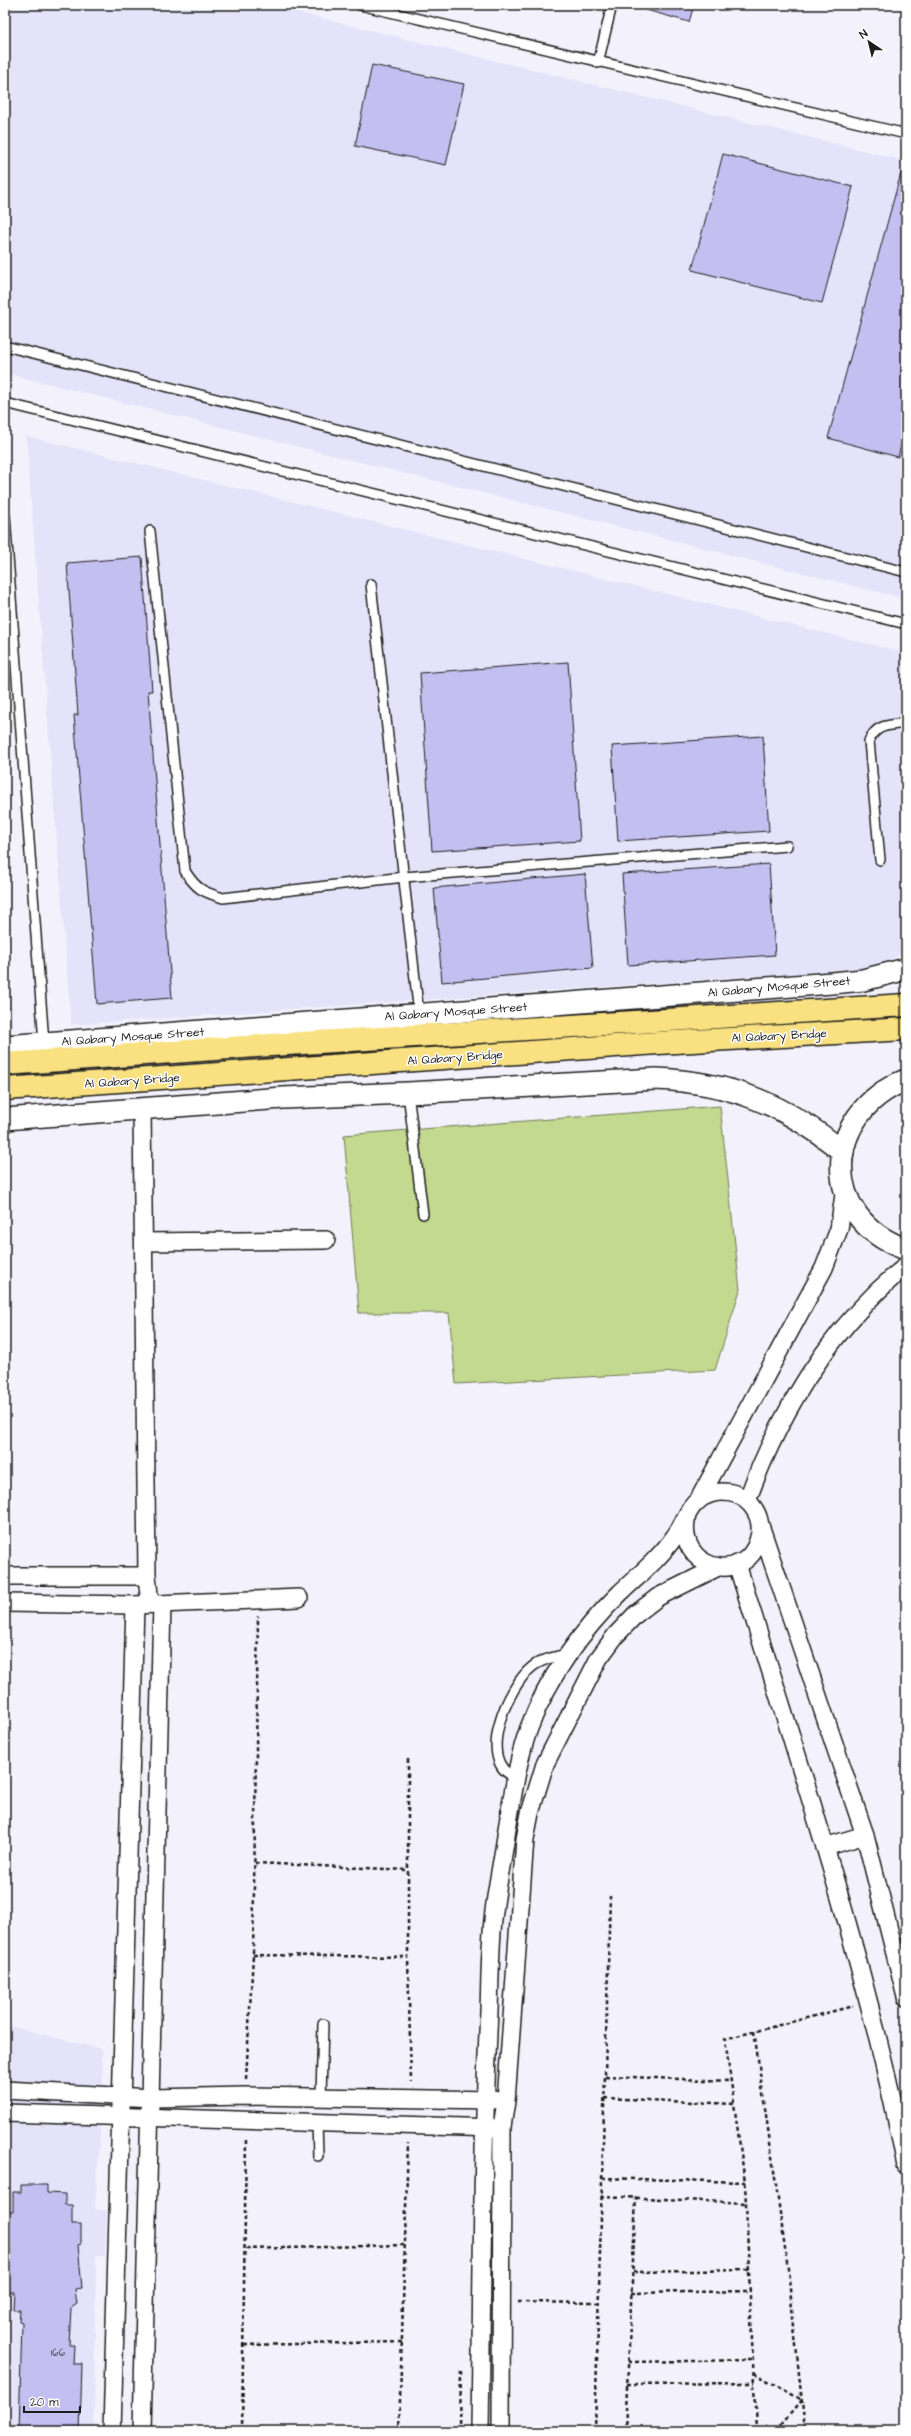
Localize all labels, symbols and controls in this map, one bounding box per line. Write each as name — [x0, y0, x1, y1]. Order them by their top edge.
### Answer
north arrow — [849, 22, 889, 62]
text: N — [856, 26, 871, 42]
street label: Al Qabary Mosque Street — [707, 972, 851, 1003]
street label: Al Qabary Mosque Street — [384, 999, 528, 1026]
street label: Al Qabary Mosque Street — [61, 1024, 205, 1051]
street label: Al Qabary Bridge — [731, 1025, 828, 1048]
street label: Al Qabary Bridge — [407, 1046, 504, 1071]
street label: Al Qabary Bridge — [84, 1069, 181, 1094]
house number: 166 — [51, 2346, 66, 2360]
scale bar — [24, 2388, 80, 2414]
text: 20 m — [30, 2394, 59, 2411]

